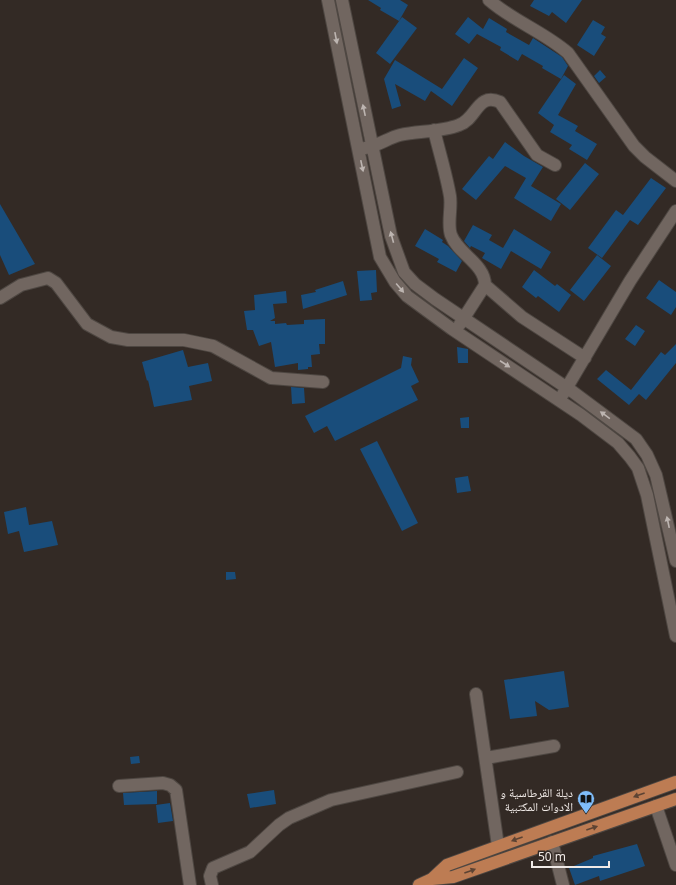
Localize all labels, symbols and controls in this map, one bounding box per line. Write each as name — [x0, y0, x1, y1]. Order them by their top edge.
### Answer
one-way arrow — [333, 32, 339, 44]
one-way arrow — [361, 104, 367, 116]
one-way arrow — [359, 159, 365, 172]
one-way arrow — [388, 231, 394, 243]
one-way arrow — [396, 282, 405, 293]
one-way arrow — [500, 360, 510, 368]
one-way arrow — [599, 410, 610, 419]
one-way arrow — [664, 516, 670, 529]
place label: ديلة القرطاسية و الادوات المكتبية — [500, 784, 573, 815]
library icon: ديلة القرطاسية و الادوات المكتبية — [576, 789, 596, 814]
one-way arrow — [633, 793, 645, 799]
one-way arrow — [587, 825, 599, 831]
one-way arrow — [511, 837, 523, 843]
scale bar — [532, 843, 609, 869]
text: 50 m — [538, 848, 566, 865]
one-way arrow — [464, 868, 476, 874]

